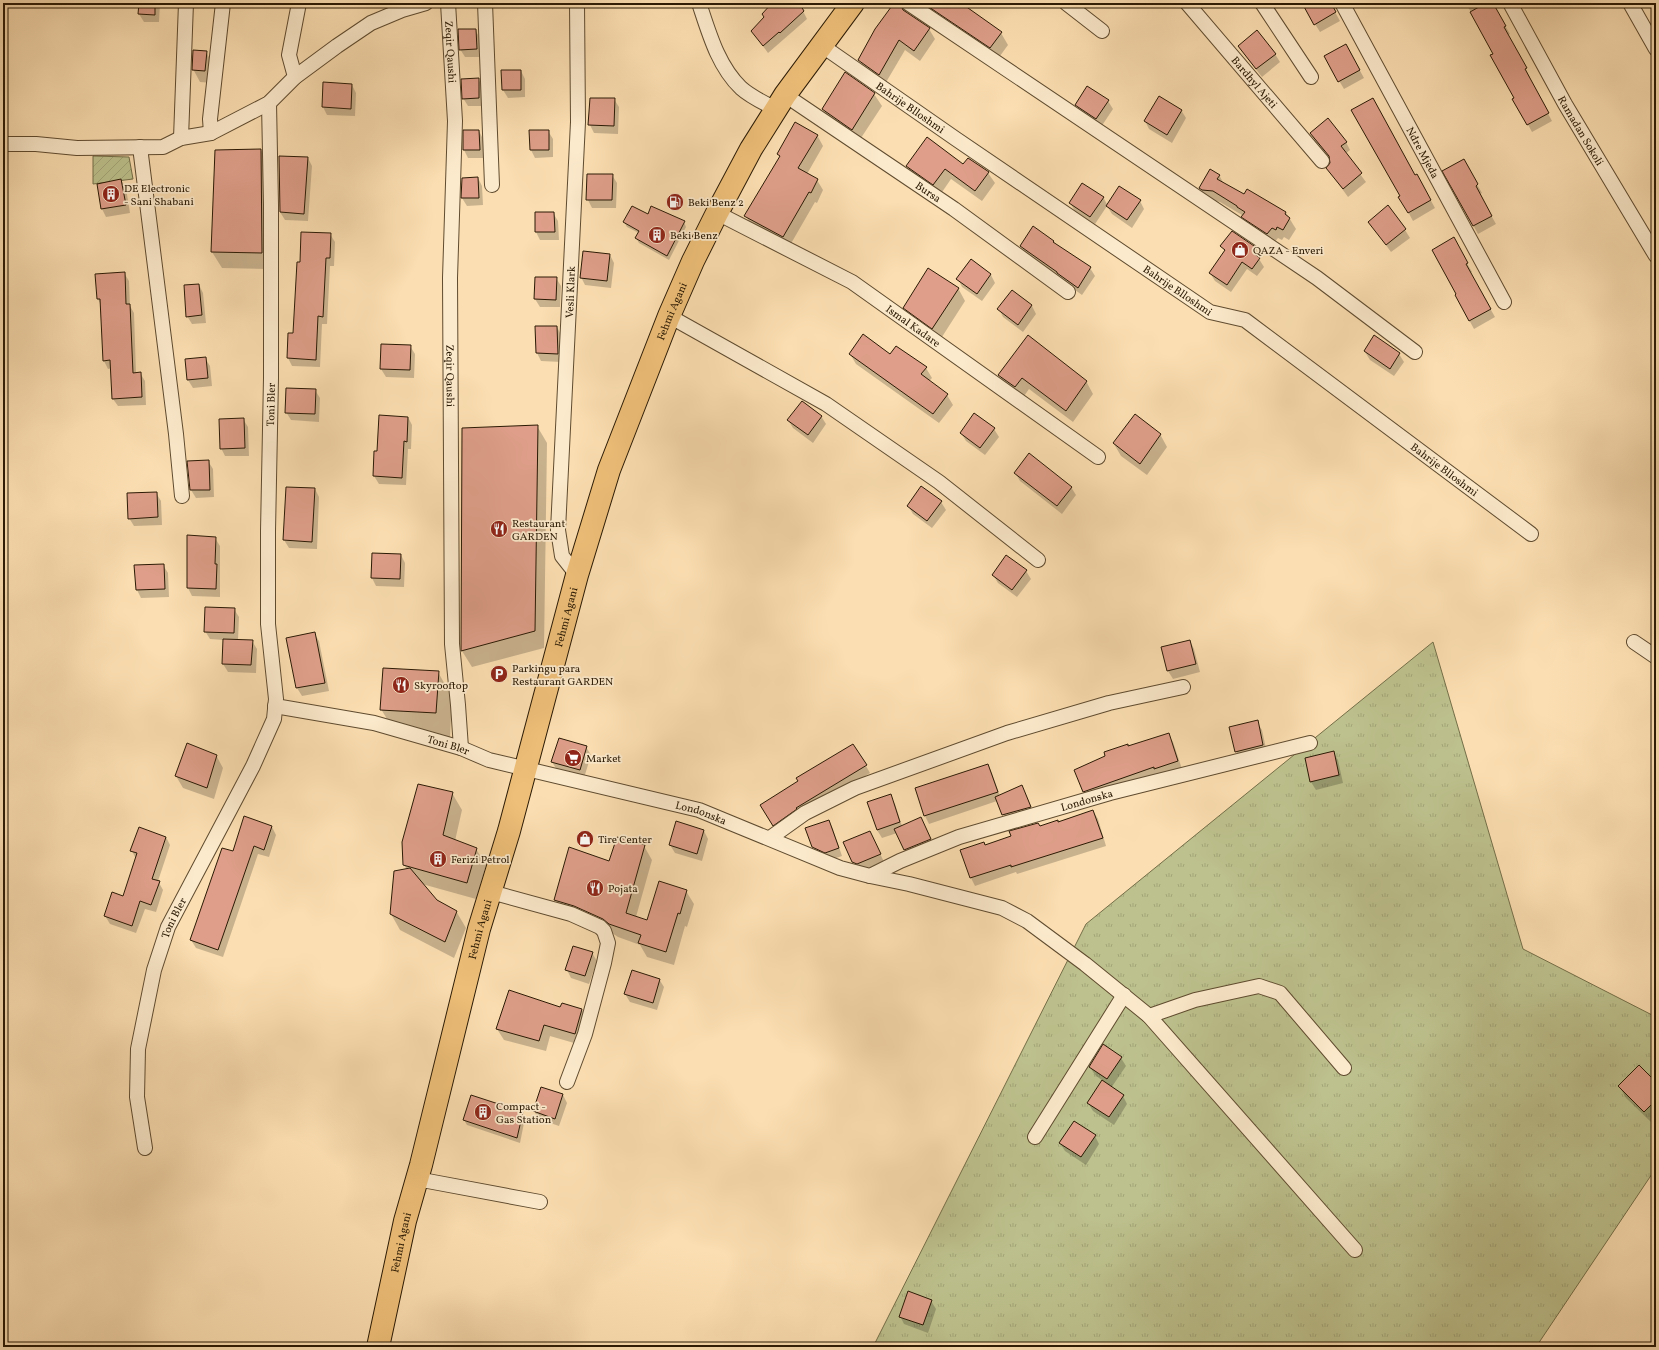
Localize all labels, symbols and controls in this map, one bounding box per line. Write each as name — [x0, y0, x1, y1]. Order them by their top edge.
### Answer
street label: Zeqir Qaushi — [440, 20, 459, 84]
street label: Bardhyl Ajeti — [1227, 54, 1280, 112]
street label: Bahrije Blloshmi — [872, 79, 947, 138]
street label: Ramadan Sokoli — [1553, 94, 1606, 169]
street label: Ndre Mjeda — [1402, 125, 1442, 182]
street label: Bursa — [912, 179, 944, 207]
place label: DE Electronic - Sani Shabani — [124, 182, 194, 210]
building icon: DE Electronic - Sani Shabani — [101, 184, 121, 204]
fuel station icon: Beki Benz 2 — [665, 192, 685, 212]
place label: Beki Benz 2 — [688, 196, 744, 211]
building icon: Beki Benz — [647, 225, 667, 245]
place label: Beki Benz — [670, 229, 718, 244]
shop icon: QAZA - Enveri — [1230, 240, 1250, 260]
place label: QAZA - Enveri — [1253, 244, 1323, 259]
street label: Bahrije Blloshmi — [1139, 262, 1215, 320]
street label: Vesli Klark — [563, 266, 580, 318]
street label: Fehmi Agani — [654, 280, 692, 343]
street label: Ismal Kadare — [882, 302, 943, 352]
street label: Zeqir Qaushi — [441, 344, 457, 407]
street label: Toni Bler — [264, 382, 280, 427]
street label: Bahrije Blloshmi — [1407, 440, 1481, 501]
place label: Restaurant GARDEN — [512, 517, 565, 545]
restaurant icon: Restaurant GARDEN — [489, 519, 509, 539]
street label: Fehmi Agani — [552, 586, 582, 649]
place label: Parkingu para Restaurant GARDEN — [512, 662, 613, 690]
parking icon: Parkingu para Restaurant GARDEN — [489, 664, 509, 684]
restaurant icon: Skyrooftop — [391, 675, 411, 695]
place label: Skyrooftop — [414, 679, 468, 694]
street label: Toni Bler — [425, 733, 472, 760]
supermarket icon: Market — [563, 748, 583, 768]
place label: Market — [586, 752, 621, 767]
street label: Londonska — [1059, 786, 1115, 816]
street label: Londonska — [674, 799, 729, 830]
shop icon: Tire Center — [575, 829, 595, 849]
place label: Tire Center — [598, 833, 652, 848]
building icon: Ferizi Petrol — [428, 849, 448, 869]
place label: Ferizi Petrol — [451, 853, 510, 868]
restaurant icon: Pojata — [585, 878, 605, 898]
place label: Pojata — [608, 882, 638, 897]
street label: Toni Bler — [159, 895, 191, 940]
street label: Fehmi Agani — [466, 898, 497, 961]
place label: Compact - Gas Station — [496, 1100, 552, 1128]
building icon: Compact - Gas Station — [473, 1102, 493, 1122]
street label: Fehmi Agani — [388, 1211, 416, 1274]

